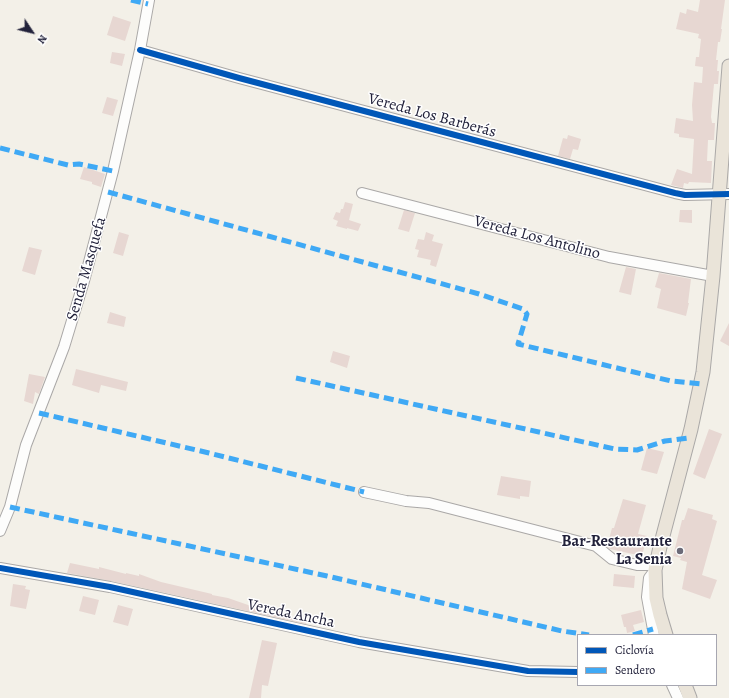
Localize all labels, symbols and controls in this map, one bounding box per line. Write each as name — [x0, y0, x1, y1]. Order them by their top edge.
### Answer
north arrow — [12, 12, 52, 52]
text: N — [34, 32, 51, 47]
street label: Vereda Los Barberás — [366, 90, 498, 142]
street label: Vereda Los Antolino — [472, 212, 602, 264]
street label: Senda Masquefa — [63, 215, 111, 323]
place label: Bar-Restaurante La Senia — [561, 532, 672, 570]
marker: Bar-Restaurante La Senia — [675, 546, 685, 556]
street label: Vereda Ancha — [246, 595, 336, 633]
legend — [577, 634, 717, 686]
text: Ciclovía — [615, 642, 654, 658]
text: Sendero — [615, 662, 655, 678]

